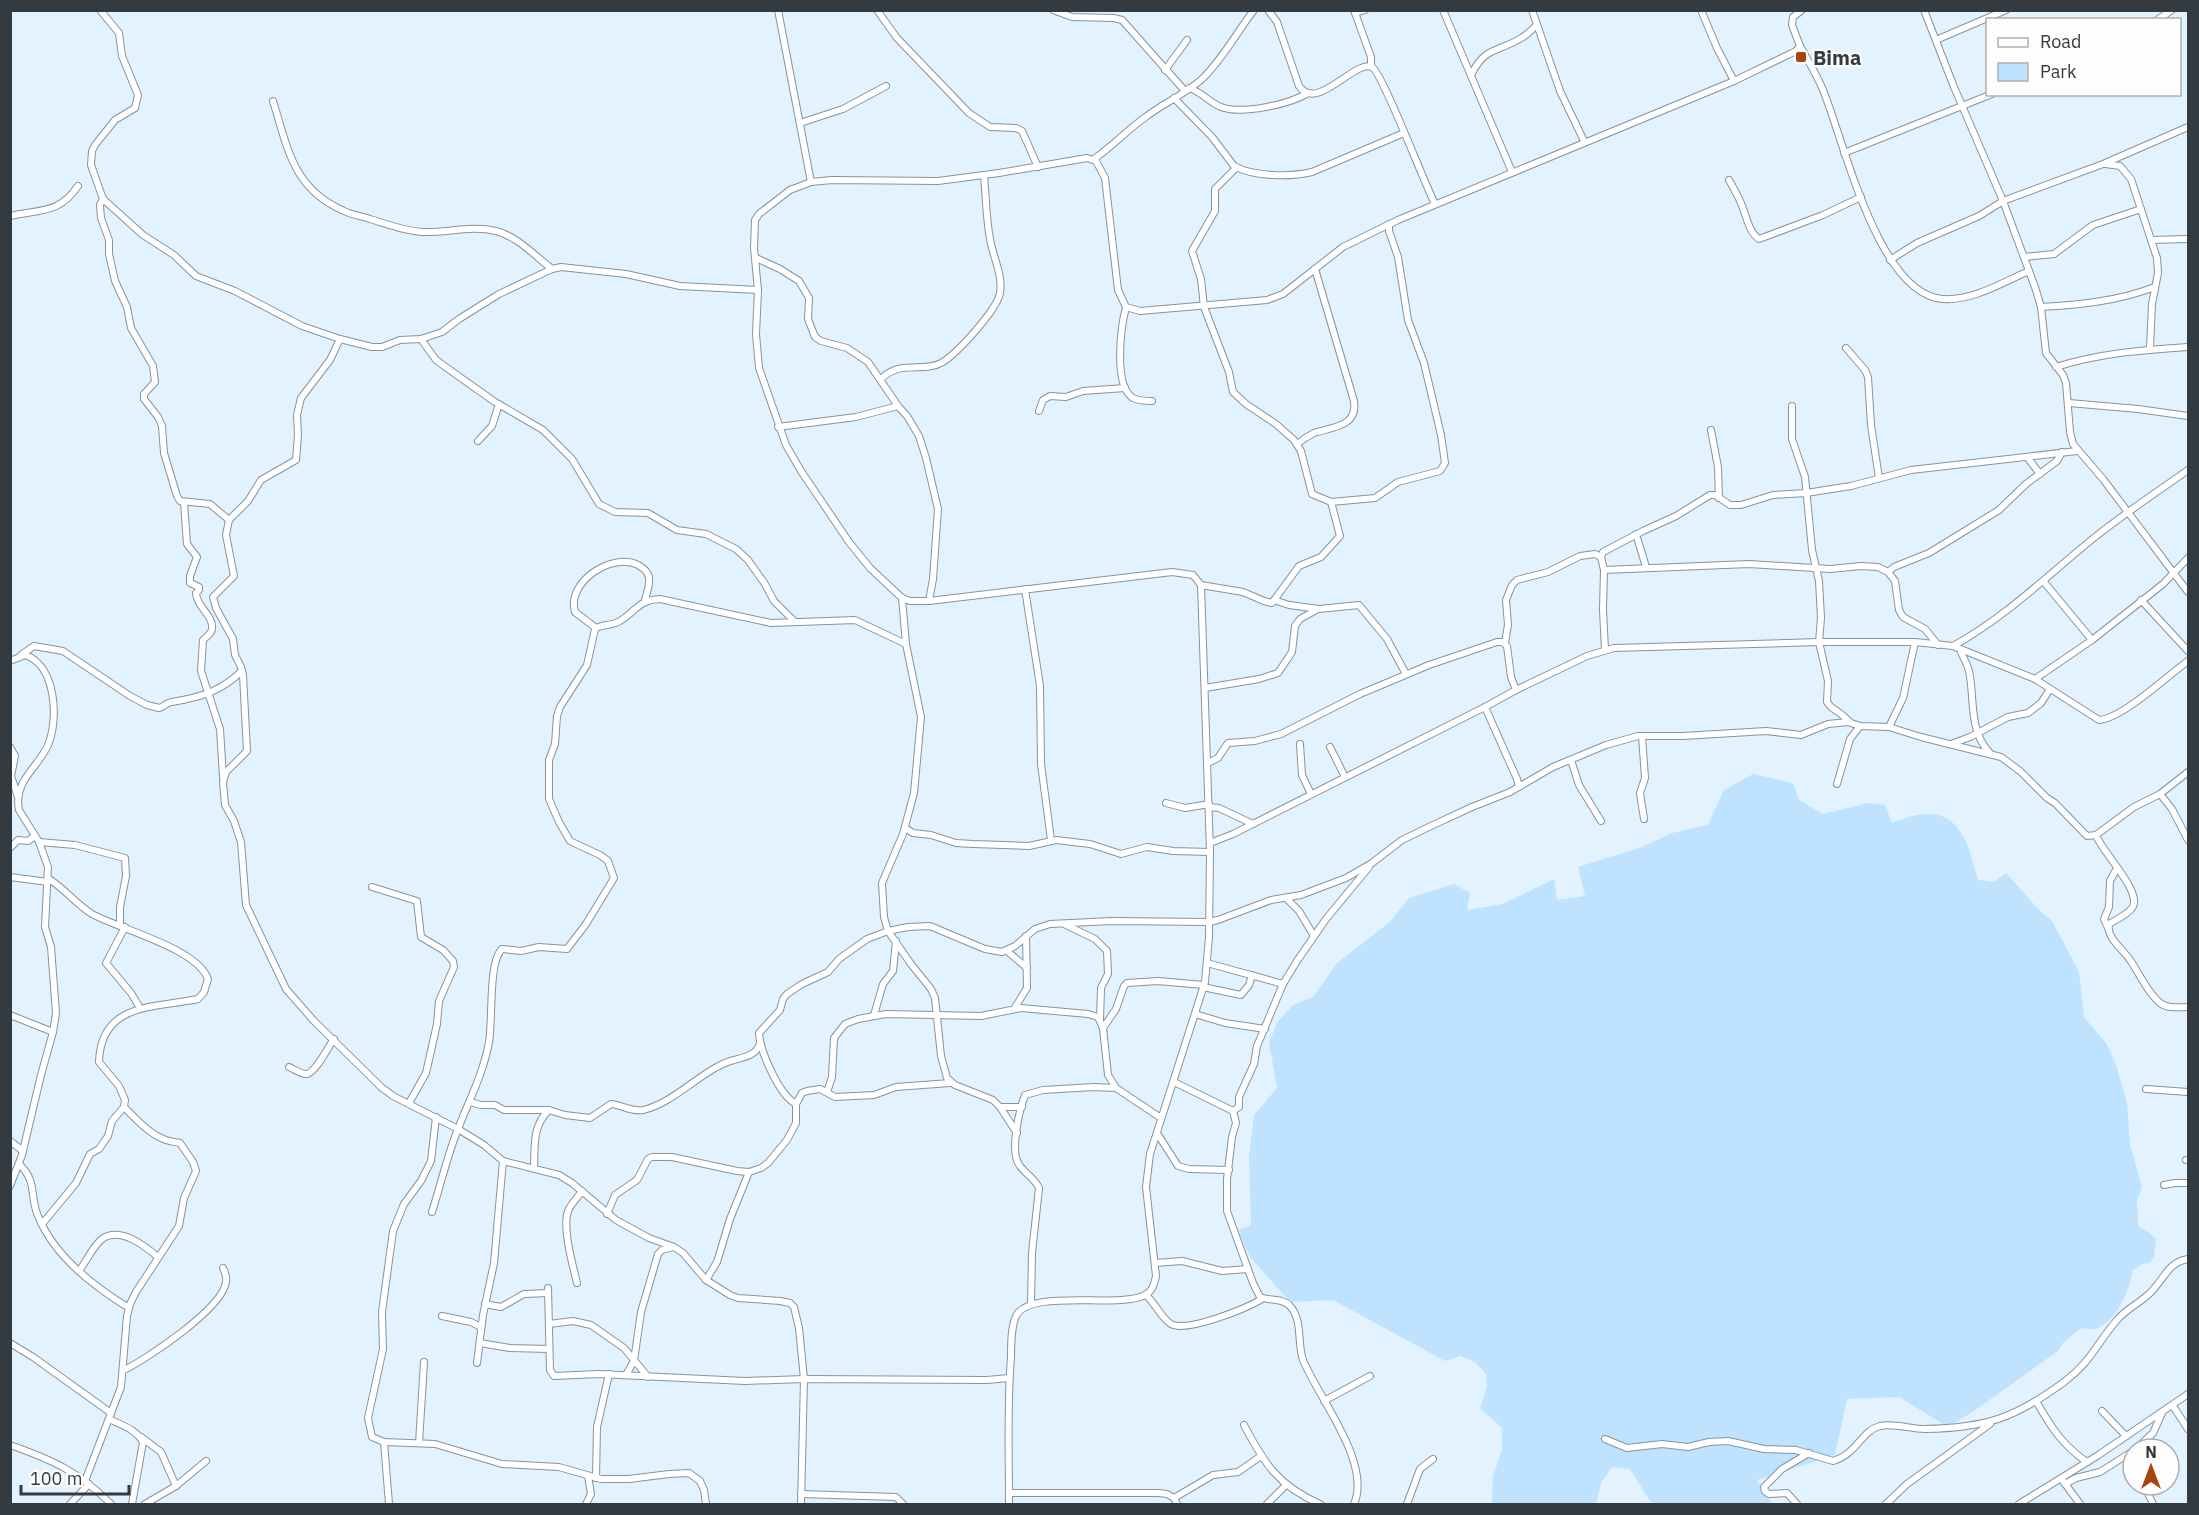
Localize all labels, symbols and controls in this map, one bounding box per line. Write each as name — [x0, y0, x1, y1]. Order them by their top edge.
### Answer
legend — [1986, 18, 2181, 96]
text: Road — [2040, 30, 2081, 53]
place label: Bima — [1813, 44, 1861, 71]
marker: Bima — [1794, 50, 1808, 64]
text: Park — [2040, 60, 2077, 83]
north arrow — [2121, 1437, 2181, 1497]
text: N — [2145, 1442, 2157, 1462]
scale bar — [21, 1458, 129, 1496]
text: 100 m — [30, 1467, 82, 1490]

